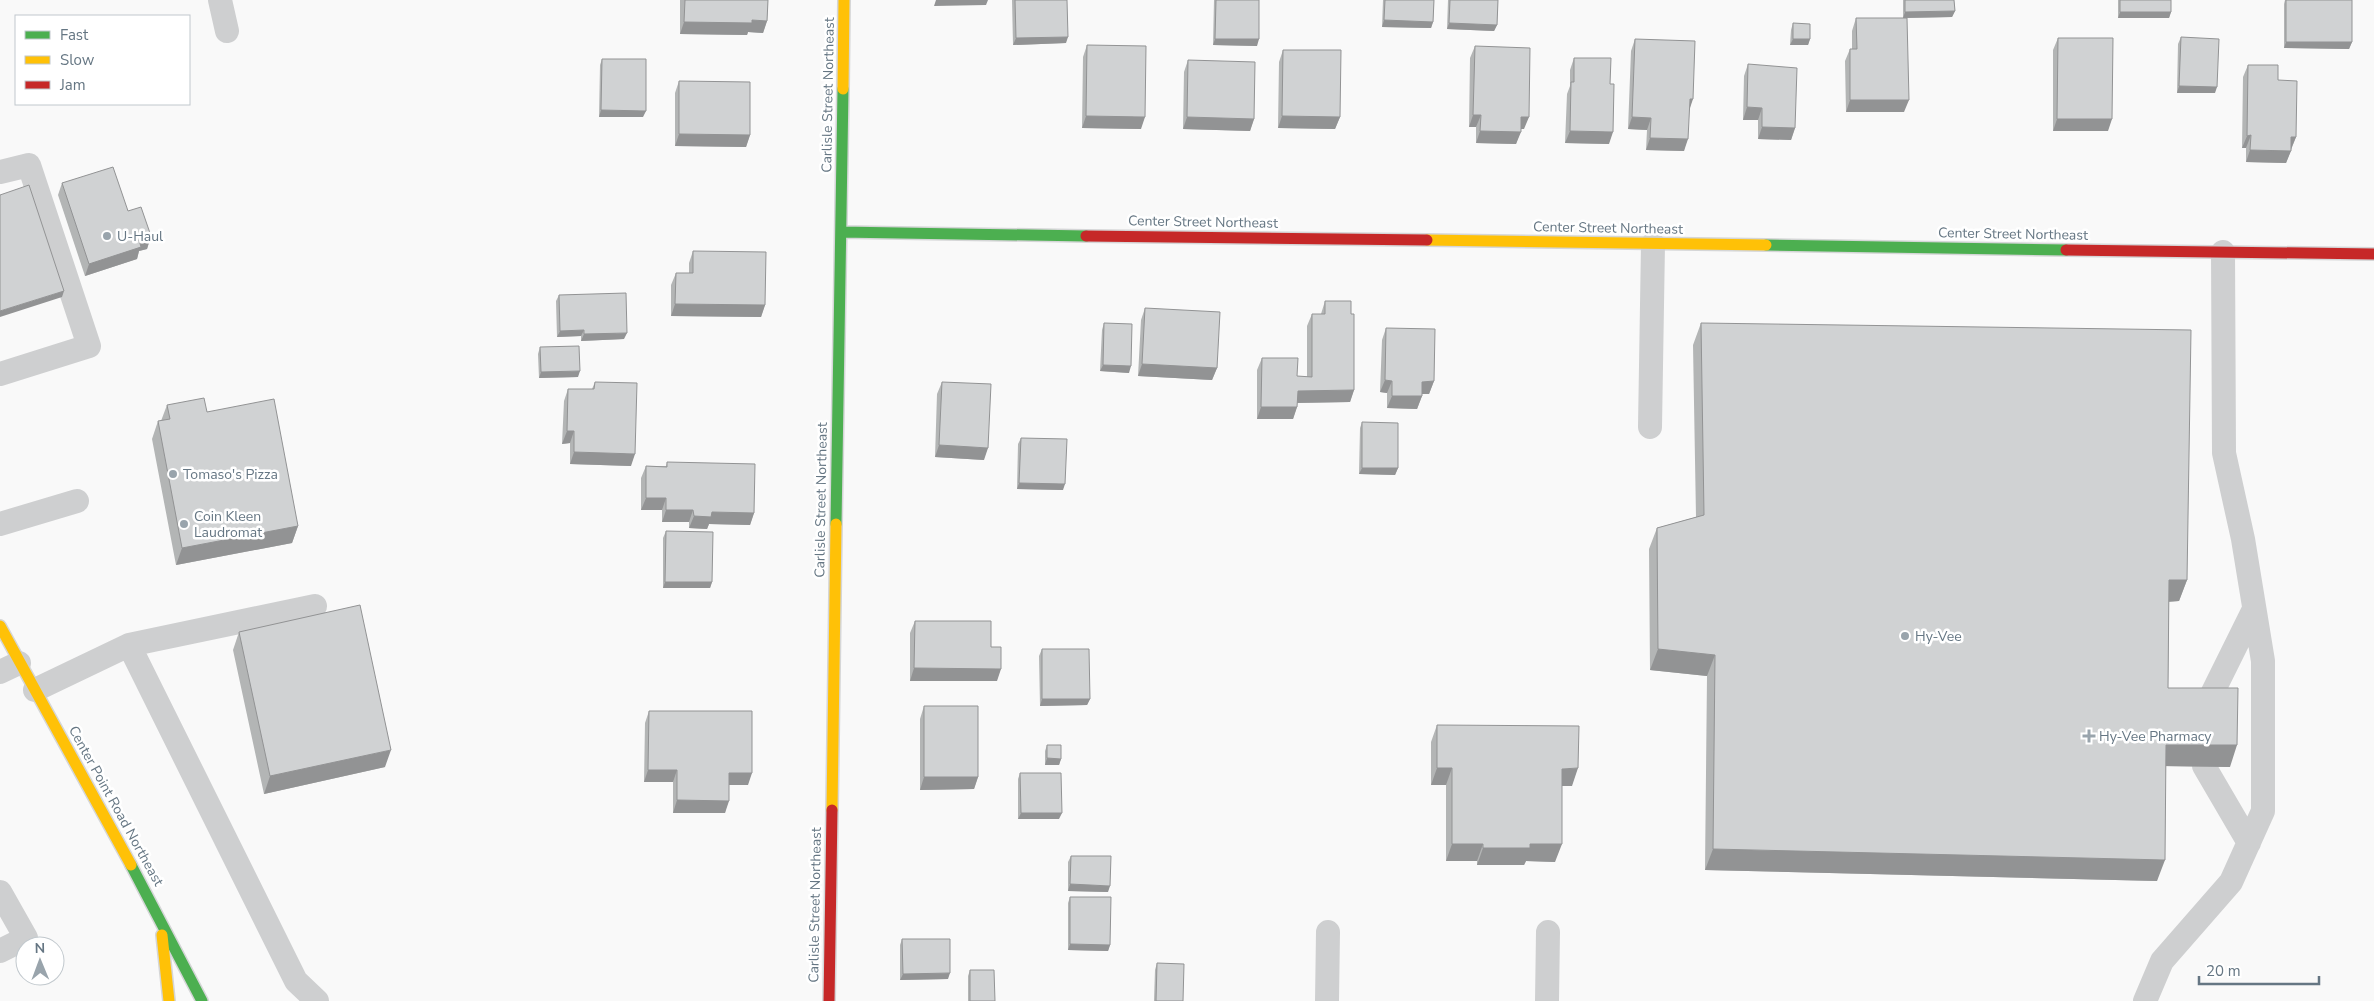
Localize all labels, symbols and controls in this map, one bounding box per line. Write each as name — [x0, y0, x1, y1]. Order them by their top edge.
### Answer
legend — [15, 15, 190, 105]
street label: Carlisle Street Northeast — [817, 17, 839, 173]
text: Fast — [60, 25, 89, 45]
text: Slow — [60, 50, 95, 70]
text: Jam — [59, 75, 86, 95]
street label: Center Street Northeast — [1128, 211, 1278, 233]
street label: Center Street Northeast — [1533, 217, 1683, 239]
street label: Center Street Northeast — [1938, 223, 2088, 245]
place label: U-Haul — [117, 227, 164, 246]
marker: U-Haul — [101, 230, 113, 242]
street label: Carlisle Street Northeast — [810, 422, 832, 578]
place label: Tomaso's Pizza — [183, 465, 278, 484]
marker: Tomaso's Pizza — [167, 468, 179, 480]
place label: Coin Kleen Laudromat — [194, 507, 262, 542]
marker: Coin Kleen Laudromat — [178, 518, 190, 530]
place label: Hy-Vee — [1915, 627, 1962, 646]
marker: Hy-Vee — [1899, 630, 1911, 642]
street label: Center Point Road Northeast — [64, 723, 168, 890]
place label: Hy-Vee Pharmacy — [2099, 727, 2212, 746]
marker: Hy-Vee Pharmacy — [2083, 730, 2095, 742]
street label: Carlisle Street Northeast — [804, 827, 826, 983]
north arrow — [15, 936, 65, 986]
text: N — [34, 939, 45, 958]
scale bar — [2199, 954, 2319, 986]
text: 20 m — [2206, 961, 2241, 981]

